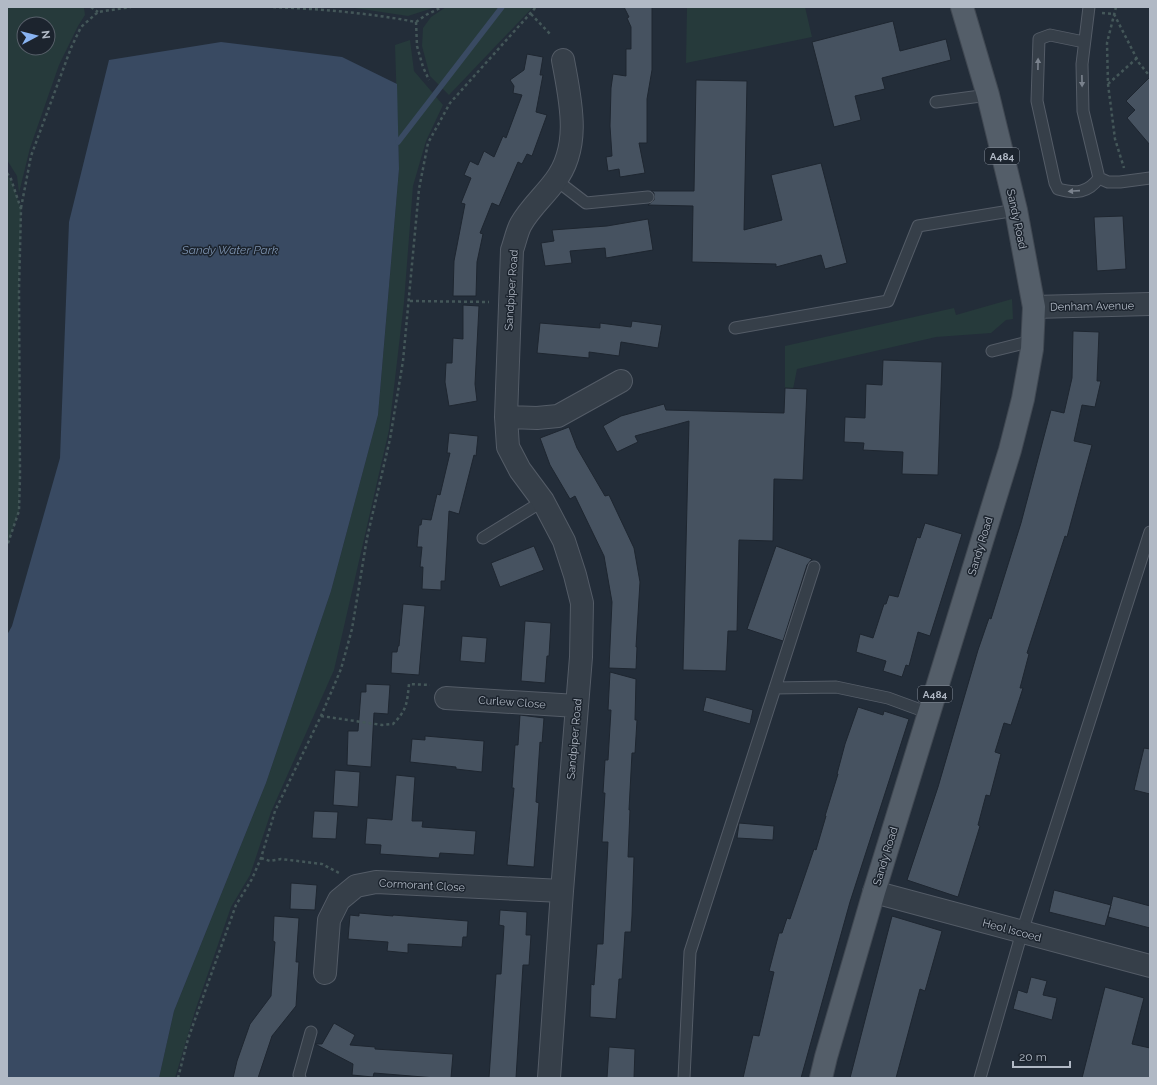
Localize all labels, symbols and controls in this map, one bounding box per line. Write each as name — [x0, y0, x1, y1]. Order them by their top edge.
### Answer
north arrow — [16, 16, 56, 56]
text: N — [38, 30, 52, 40]
one-way arrow — [1035, 57, 1041, 70]
one-way arrow — [1079, 75, 1085, 88]
road number: A484 — [985, 148, 1019, 164]
street label: Sandy Road — [1004, 188, 1029, 250]
one-way arrow — [1067, 188, 1080, 195]
water label: Sandy Water Park — [181, 243, 279, 257]
street label: Sandpiper Road — [502, 249, 521, 331]
street label: Denham Avenue — [1050, 299, 1135, 314]
street label: Sandy Road — [965, 515, 996, 577]
road number: A484 — [918, 686, 952, 702]
street label: Curlew Close — [478, 694, 547, 711]
street label: Sandpiper Road — [564, 698, 585, 780]
street label: Sandy Road — [870, 825, 901, 887]
street label: Cormorant Close — [379, 877, 466, 894]
street label: Heol Iscoed — [981, 916, 1043, 945]
scale bar — [1013, 1043, 1070, 1069]
text: 20 m — [1019, 1050, 1047, 1064]

